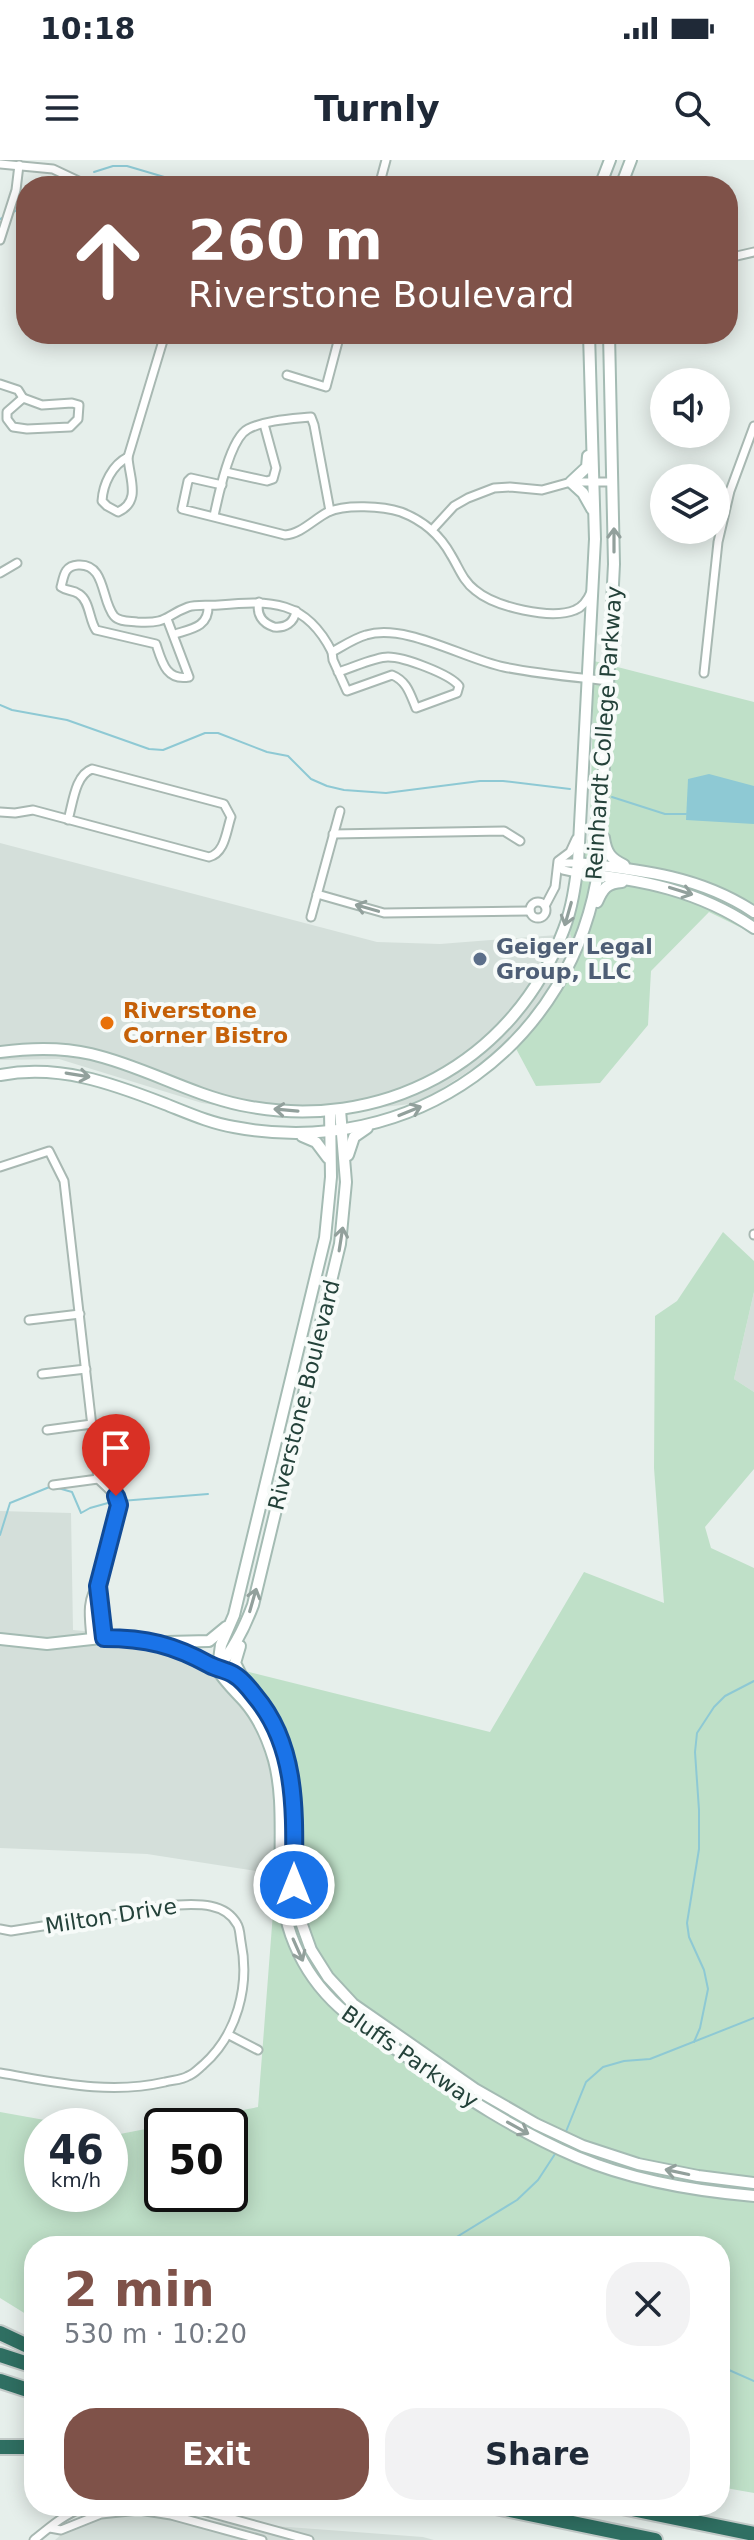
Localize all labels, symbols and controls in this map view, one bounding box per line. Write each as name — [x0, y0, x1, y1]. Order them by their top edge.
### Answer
text: 10:18 — [40, 11, 136, 46]
icon: menu — [40, 86, 84, 130]
icon: search — [670, 86, 714, 130]
text: Turnly — [314, 88, 440, 129]
text: 260 m — [188, 207, 383, 272]
icon: ahead — [56, 208, 160, 312]
text: Riverstone Boulevard — [188, 274, 575, 315]
map controls — [650, 368, 730, 544]
button: sound — [650, 368, 730, 448]
button: layers — [650, 464, 730, 544]
one-way arrow — [606, 527, 622, 554]
street label: Reinhardt College Parkway — [581, 585, 627, 881]
one-way arrow — [668, 885, 693, 899]
one-way arrow — [355, 900, 381, 915]
one-way arrow — [560, 901, 575, 927]
place label: Geiger Legal Group, LLC — [496, 934, 653, 984]
marker: Geiger Legal Group, LLC — [471, 950, 489, 968]
place label: Riverstone Corner Bistro — [123, 998, 288, 1048]
marker: Riverstone Corner Bistro — [98, 1014, 116, 1032]
one-way arrow — [64, 1069, 90, 1084]
one-way arrow — [273, 1102, 300, 1117]
one-way arrow — [397, 1103, 422, 1118]
one-way arrow — [334, 1227, 349, 1252]
street label: Riverstone Boulevard — [263, 1277, 345, 1513]
pin — [82, 1414, 150, 1496]
icon: arrive — [94, 1426, 138, 1470]
one-way arrow — [247, 1588, 262, 1614]
position arrow — [252, 1843, 336, 1927]
street label: Milton Drive — [43, 1893, 179, 1939]
one-way arrow — [291, 1938, 306, 1962]
street label: Bluffs Parkway — [337, 2001, 483, 2113]
speed limit sign: 50 — [144, 2108, 248, 2212]
one-way arrow — [506, 2120, 529, 2136]
text: 46 — [48, 2127, 104, 2173]
one-way arrow — [665, 2164, 690, 2179]
text: km/h — [51, 2168, 101, 2192]
text: 2 min — [64, 2261, 215, 2317]
button: close — [606, 2262, 690, 2346]
text: 530 m · 10:20 — [64, 2319, 247, 2349]
button: Exit — [64, 2408, 369, 2500]
button: Share — [385, 2408, 690, 2500]

